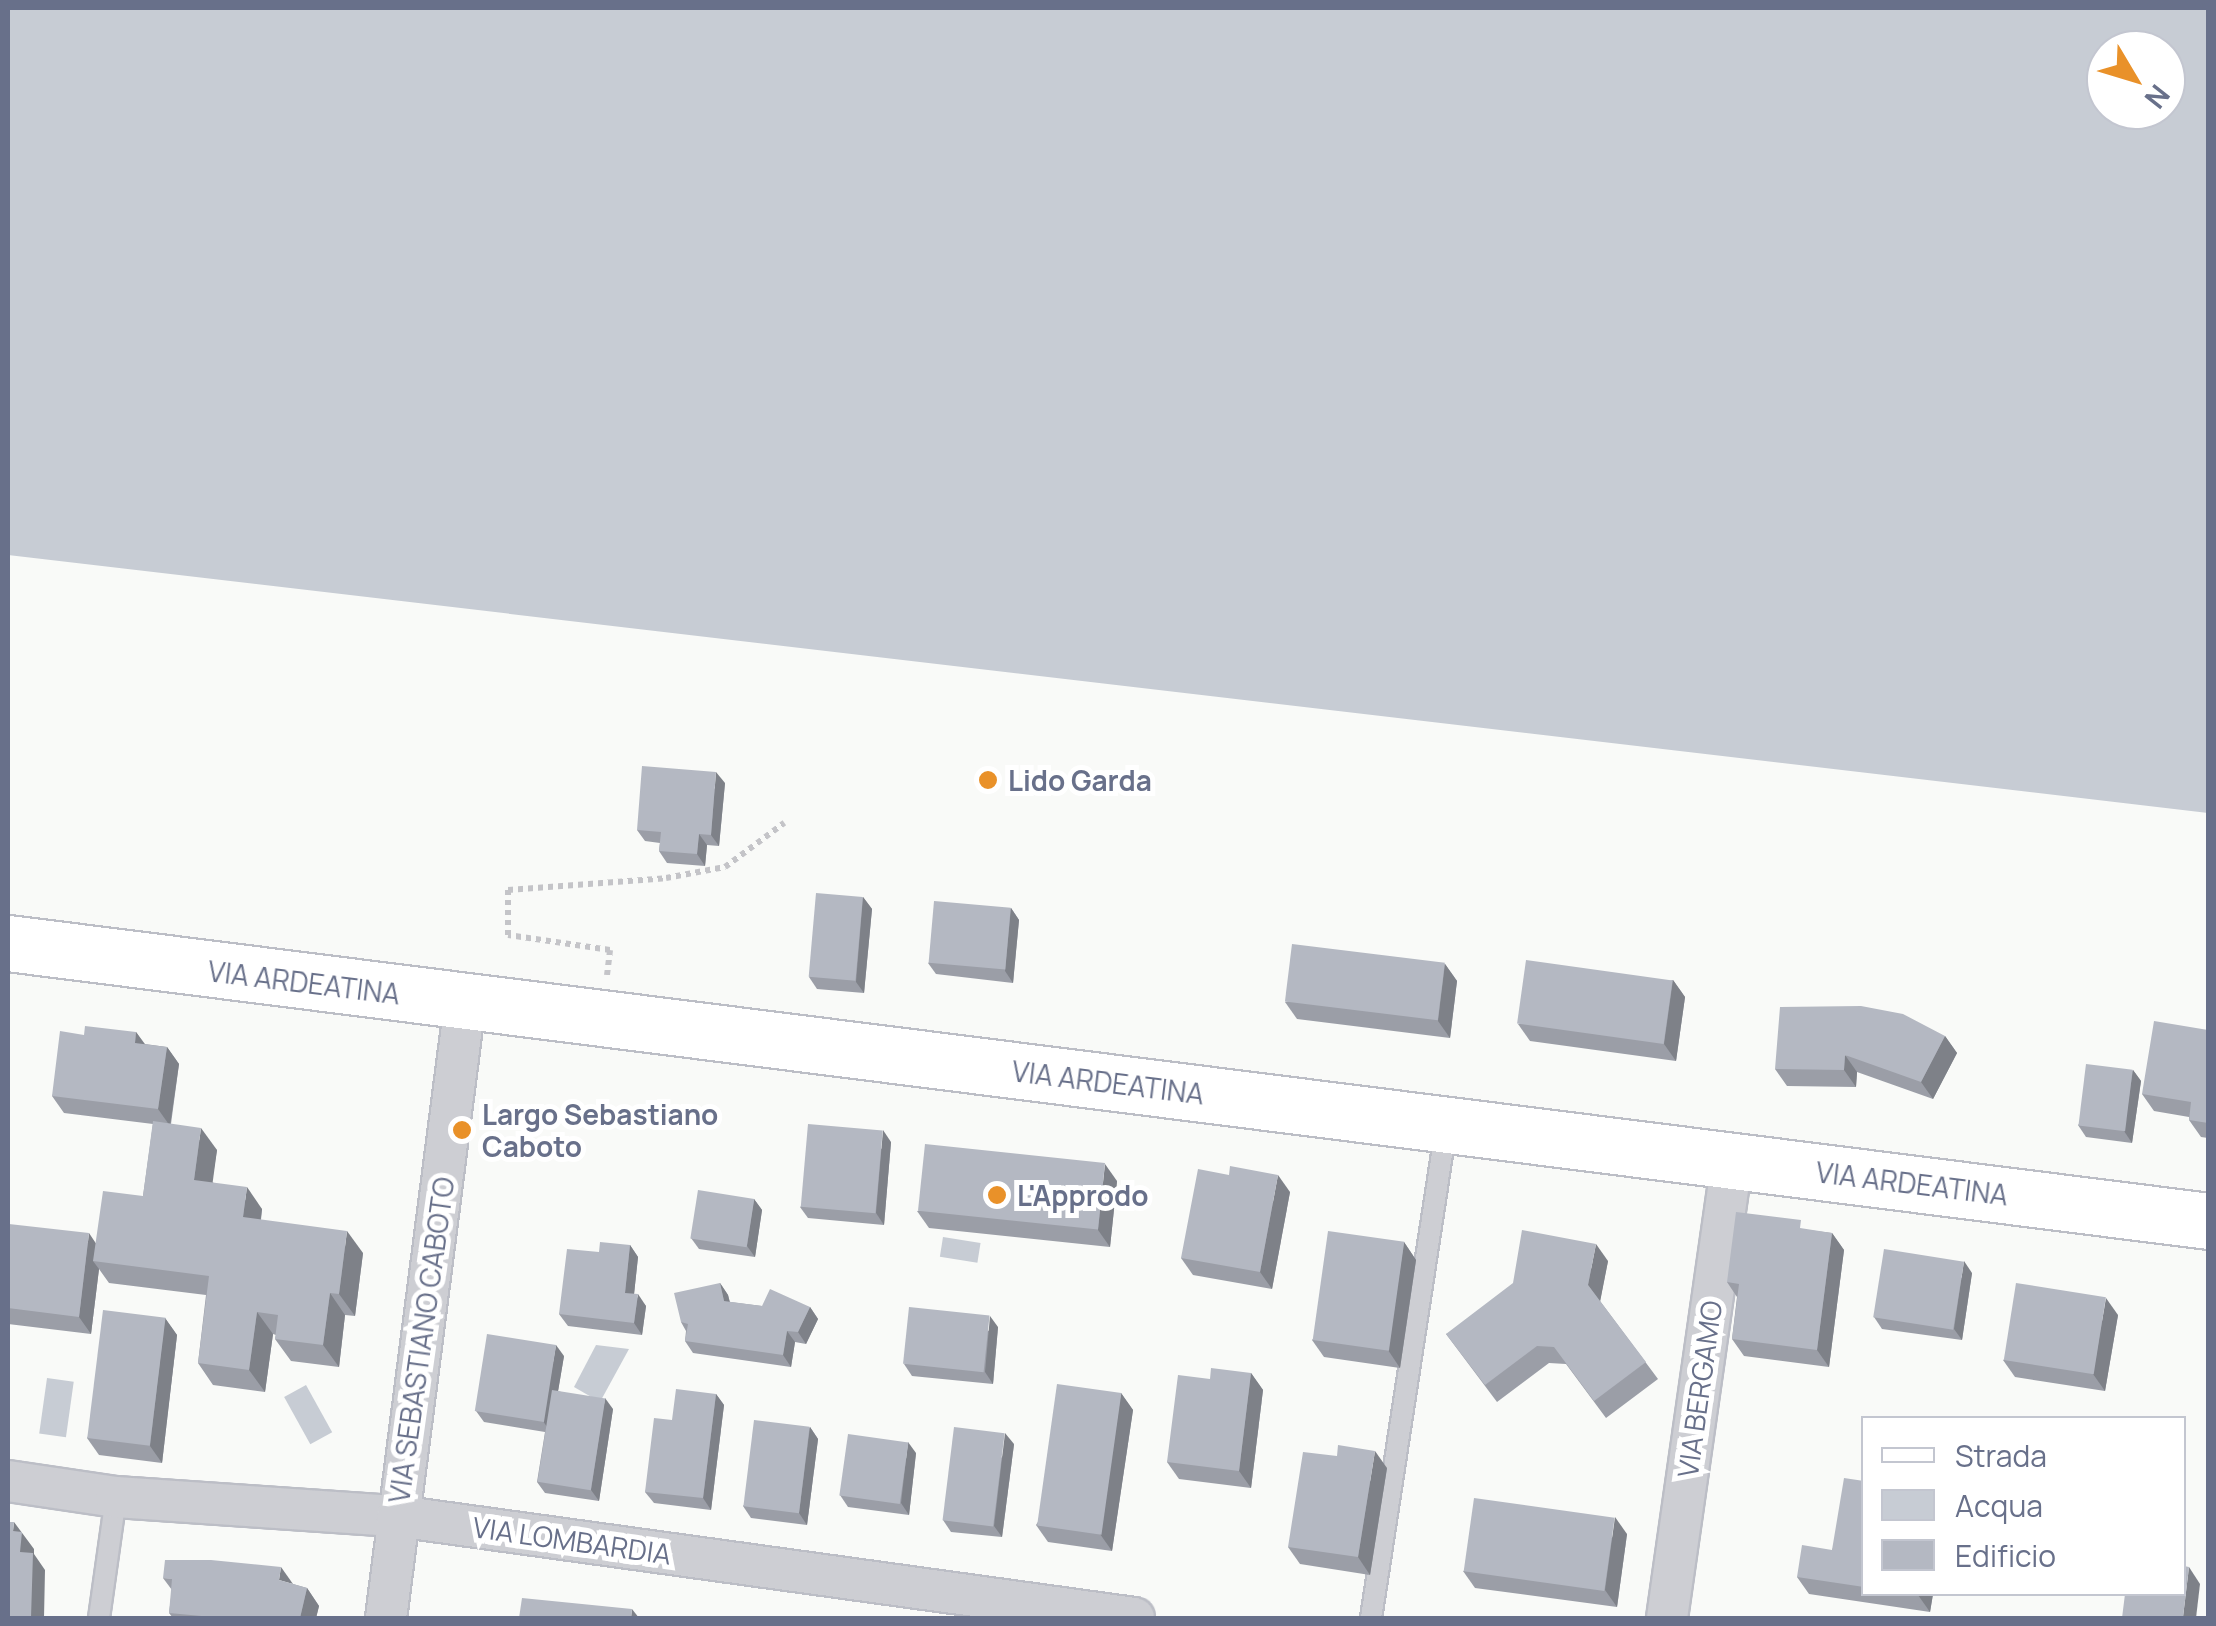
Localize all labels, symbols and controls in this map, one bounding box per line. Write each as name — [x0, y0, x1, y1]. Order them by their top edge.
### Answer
north arrow — [2086, 30, 2186, 130]
text: N — [2137, 78, 2179, 117]
place label: Lido Garda — [1008, 763, 1152, 797]
marker: Lido Garda — [977, 769, 999, 791]
street label: VIA ARDEATINA — [206, 954, 402, 1010]
street label: VIA ARDEATINA — [1010, 1054, 1206, 1110]
place label: Largo Sebastiano Caboto — [482, 1097, 718, 1163]
marker: Largo Sebastiano Caboto — [451, 1119, 473, 1141]
street label: VIA ARDEATINA — [1814, 1155, 2010, 1211]
street label: VIA SEBASTIANO CABOTO — [381, 1175, 461, 1505]
place label: L'Approdo — [1017, 1178, 1149, 1212]
marker: L'Approdo — [986, 1184, 1008, 1206]
street label: VIA BERGAMO — [1670, 1298, 1728, 1480]
legend — [1861, 1416, 2186, 1596]
text: Strada — [1955, 1435, 2047, 1476]
text: Acqua — [1955, 1485, 2043, 1526]
street label: VIA LOMBARDIA — [471, 1509, 673, 1571]
text: Edificio — [1955, 1535, 2056, 1576]

